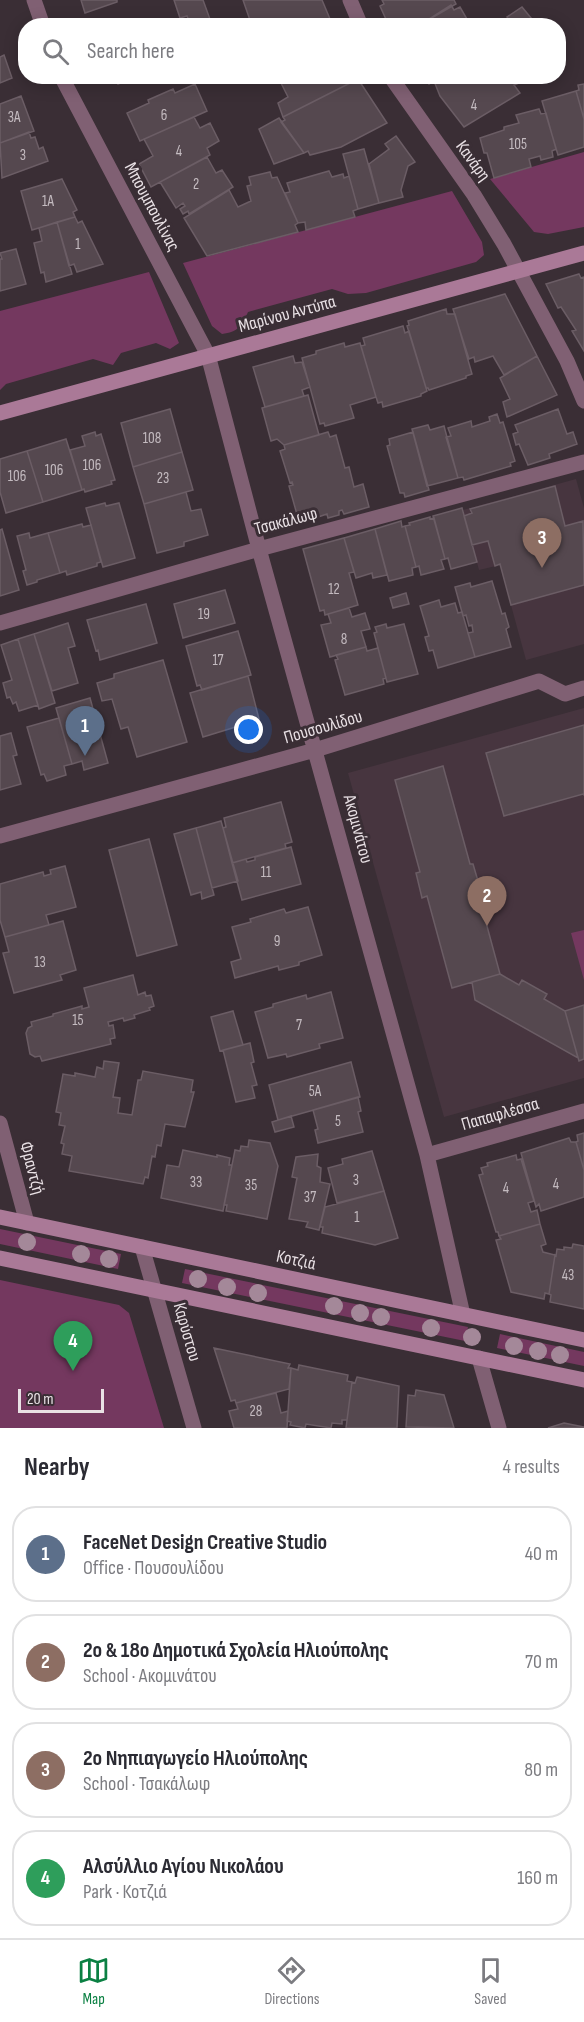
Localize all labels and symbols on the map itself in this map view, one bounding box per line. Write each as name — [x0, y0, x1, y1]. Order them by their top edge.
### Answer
house number: 4 — [471, 96, 477, 115]
house number: 6 — [161, 106, 167, 125]
house number: 3Α — [8, 108, 21, 127]
house number: 105 — [509, 135, 527, 154]
street label: Κανάρη — [451, 137, 495, 185]
house number: 4 — [176, 142, 182, 161]
house number: 3 — [20, 146, 26, 165]
street label: Μπουμπουλίνας — [120, 159, 184, 255]
house number: 2 — [193, 175, 199, 194]
house number: 1Α — [42, 192, 55, 211]
house number: 1 — [75, 235, 81, 254]
street label: Μαρίνου Αντύπα — [236, 291, 338, 337]
house number: 108 — [143, 429, 161, 448]
house number: 106 — [83, 456, 101, 475]
house number: 106 — [45, 461, 63, 480]
house number: 106 — [8, 467, 26, 486]
house number: 23 — [157, 469, 169, 488]
street label: Τσακάλωφ — [252, 503, 320, 539]
pin: 3 — [522, 518, 562, 568]
house number: 12 — [328, 580, 340, 599]
house number: 19 — [198, 605, 210, 624]
house number: 8 — [341, 630, 347, 649]
house number: 17 — [212, 651, 224, 670]
pin: 1 — [66, 706, 104, 756]
street label: Πουσουλίδου — [281, 706, 365, 748]
your location — [234, 715, 263, 744]
street label: Ακομινάτου — [339, 791, 377, 866]
house number: 11 — [261, 863, 272, 882]
pin: 2 — [468, 876, 506, 926]
house number: 9 — [274, 932, 280, 951]
house number: 13 — [34, 953, 46, 972]
house number: 15 — [72, 1011, 84, 1030]
house number: 7 — [296, 1016, 302, 1035]
house number: 5Α — [309, 1082, 322, 1101]
street label: Παπαφλέσσα — [459, 1093, 542, 1135]
house number: 5 — [335, 1112, 341, 1131]
street label: Φραντζή — [15, 1139, 49, 1197]
house number: 3 — [353, 1171, 359, 1190]
house number: 33 — [190, 1173, 202, 1192]
house number: 4 — [553, 1175, 559, 1194]
house number: 35 — [245, 1176, 257, 1195]
house number: 4 — [503, 1179, 509, 1198]
house number: 37 — [304, 1188, 316, 1207]
house number: 1 — [354, 1208, 360, 1227]
street label: Κοτζιά — [274, 1246, 318, 1274]
house number: 43 — [562, 1266, 574, 1285]
street label: Καρύστου — [169, 1300, 205, 1364]
pin: 4 — [54, 1322, 92, 1371]
scale bar — [18, 1386, 104, 1414]
house number: 28 — [250, 1402, 262, 1421]

